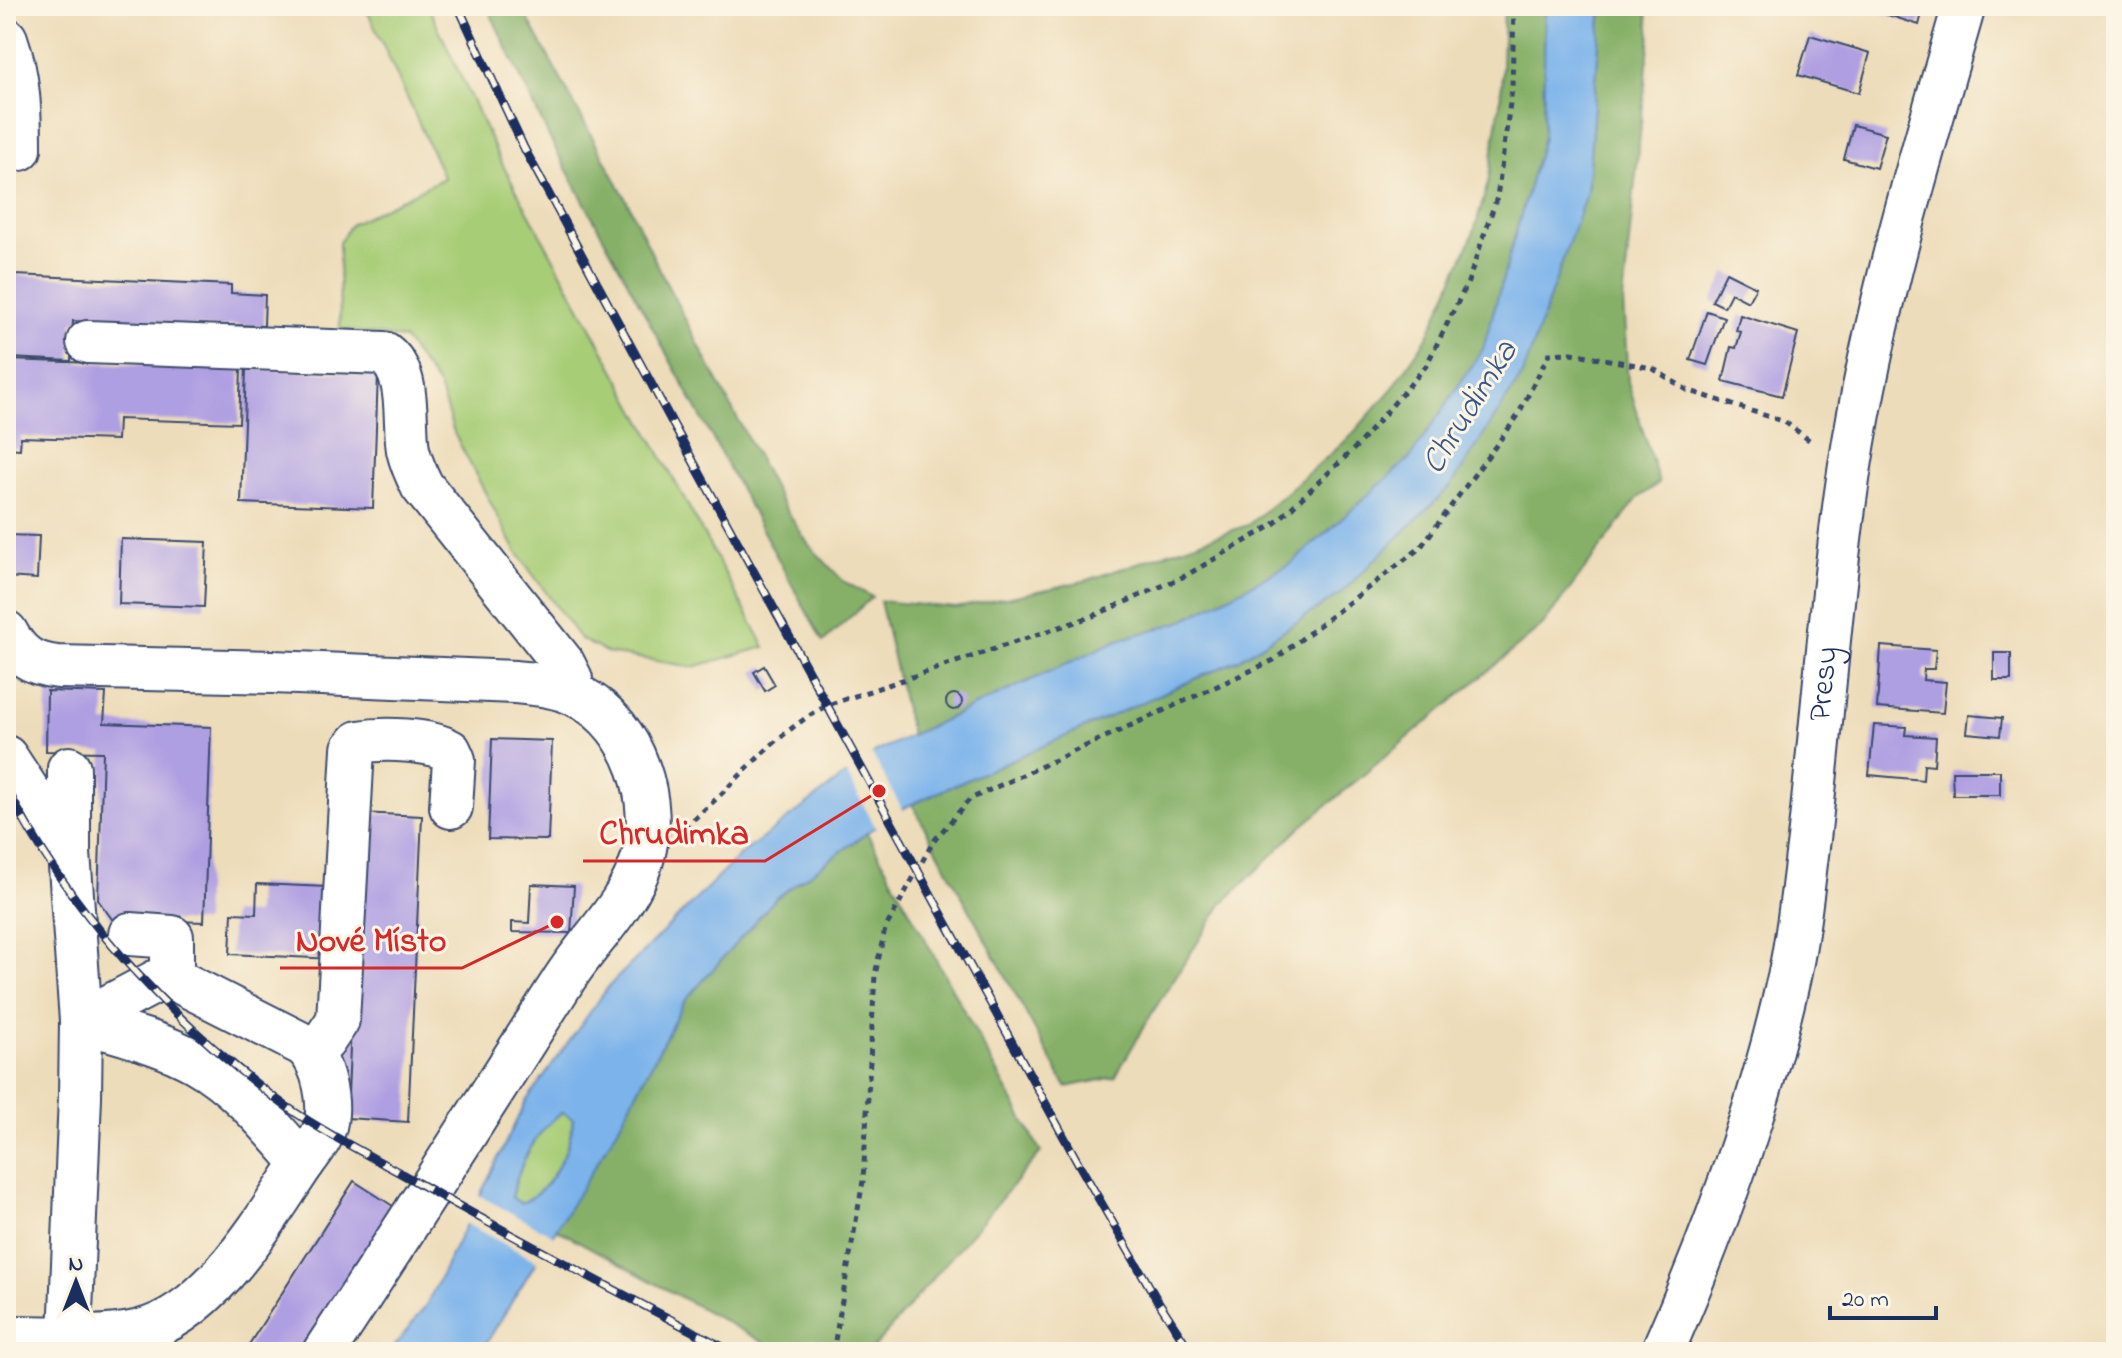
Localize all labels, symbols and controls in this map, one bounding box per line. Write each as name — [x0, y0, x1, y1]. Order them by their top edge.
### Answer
water label: Chrudimka — [1410, 331, 1532, 485]
street label: Presy — [1798, 644, 1852, 723]
callout: Chrudimka — [583, 803, 765, 861]
text: Chrudimka — [599, 811, 749, 861]
callout: Nové Místo — [280, 910, 462, 968]
text: Nové Místo — [296, 918, 446, 968]
north arrow — [36, 1242, 116, 1322]
text: N — [69, 1249, 83, 1281]
scale bar — [1830, 1270, 1936, 1320]
text: 20 m — [1842, 1283, 1889, 1318]

